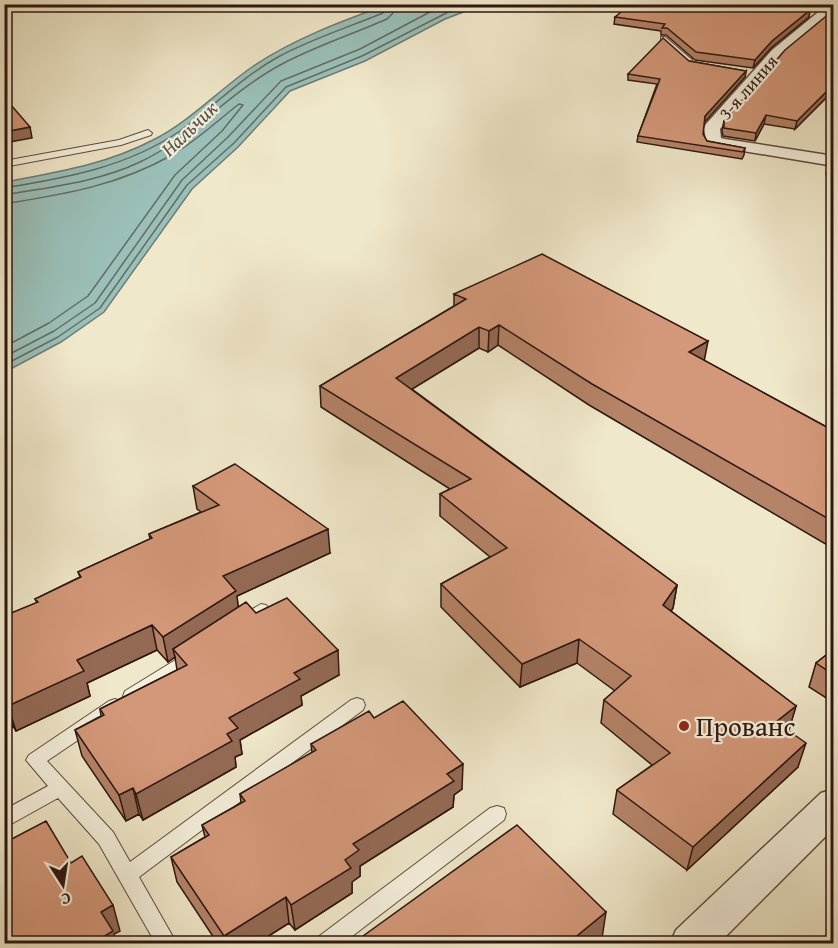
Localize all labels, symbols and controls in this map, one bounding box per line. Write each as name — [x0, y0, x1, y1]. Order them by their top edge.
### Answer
street label: 3-я линия — [712, 48, 784, 126]
water label: Нальчик — [154, 93, 224, 163]
place label: Прованс — [696, 706, 795, 746]
marker: Прованс — [677, 719, 691, 733]
north arrow — [33, 855, 93, 915]
text: С — [59, 887, 73, 912]

